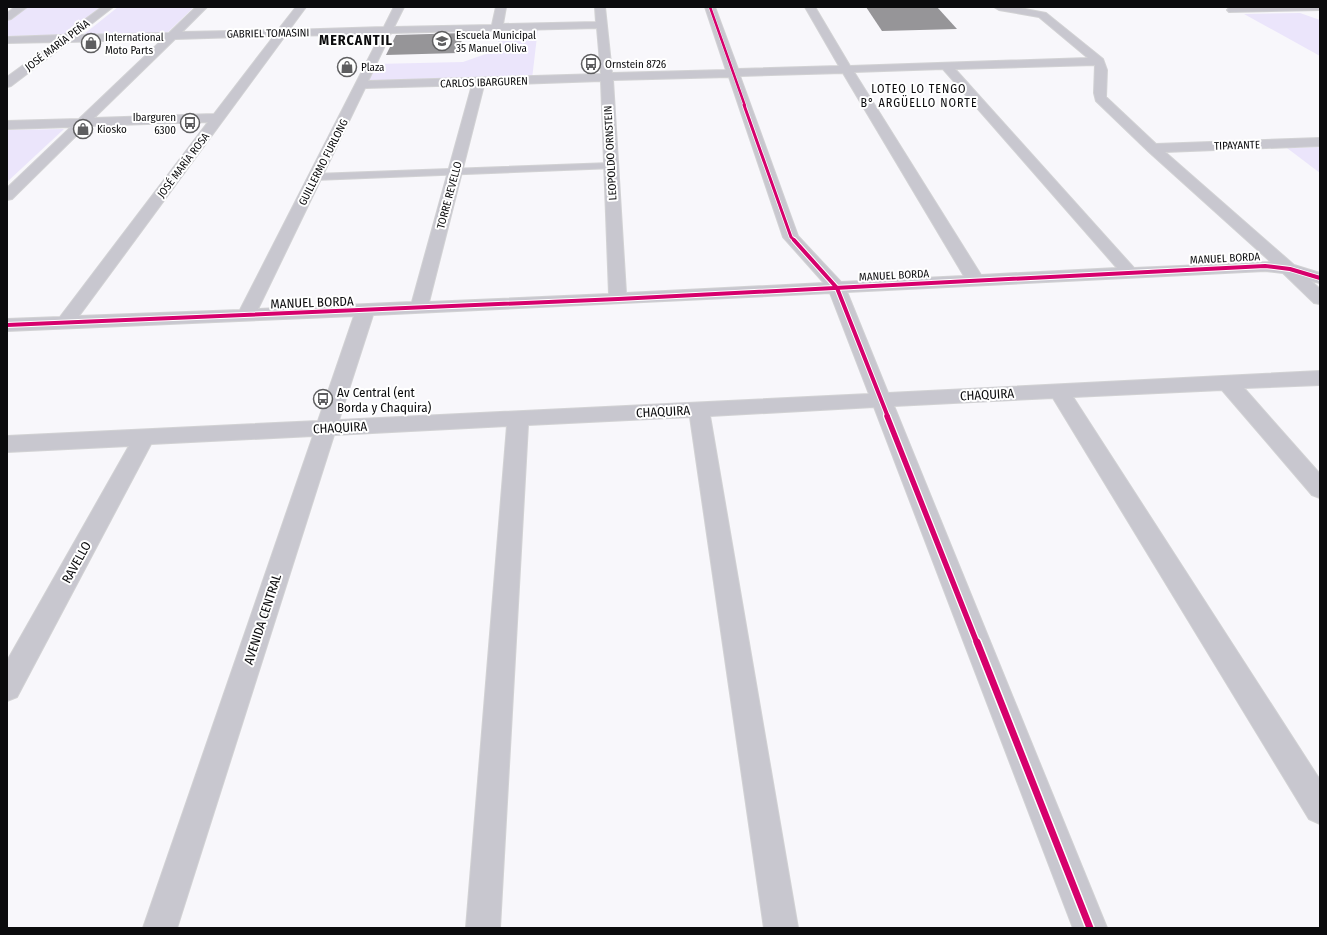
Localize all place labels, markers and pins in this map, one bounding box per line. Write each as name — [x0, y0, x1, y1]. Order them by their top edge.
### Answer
place label: Escuela Municipal 35 Manuel Oliva — [456, 29, 536, 55]
school or university icon: Escuela Municipal 35 Manuel Oliva — [431, 30, 453, 52]
place label: International Moto Parts — [105, 31, 164, 57]
shop icon: International Moto Parts — [80, 32, 102, 54]
bus stop icon: Ornstein 8726 — [580, 53, 602, 75]
shop icon: Plaza — [336, 56, 358, 78]
place label: Ornstein 8726 — [605, 58, 667, 71]
place label: Plaza — [361, 61, 385, 74]
place label: Ibarguren 6300 — [133, 111, 176, 137]
bus stop icon: Ibarguren 6300 — [179, 112, 201, 134]
shop icon: Kiosko — [72, 118, 94, 140]
place label: Kiosko — [97, 123, 127, 136]
place label: Av Central (ent Borda y Chaquira) — [337, 385, 432, 415]
bus stop icon: Av Central (ent Borda y Chaquira) — [312, 388, 334, 410]

